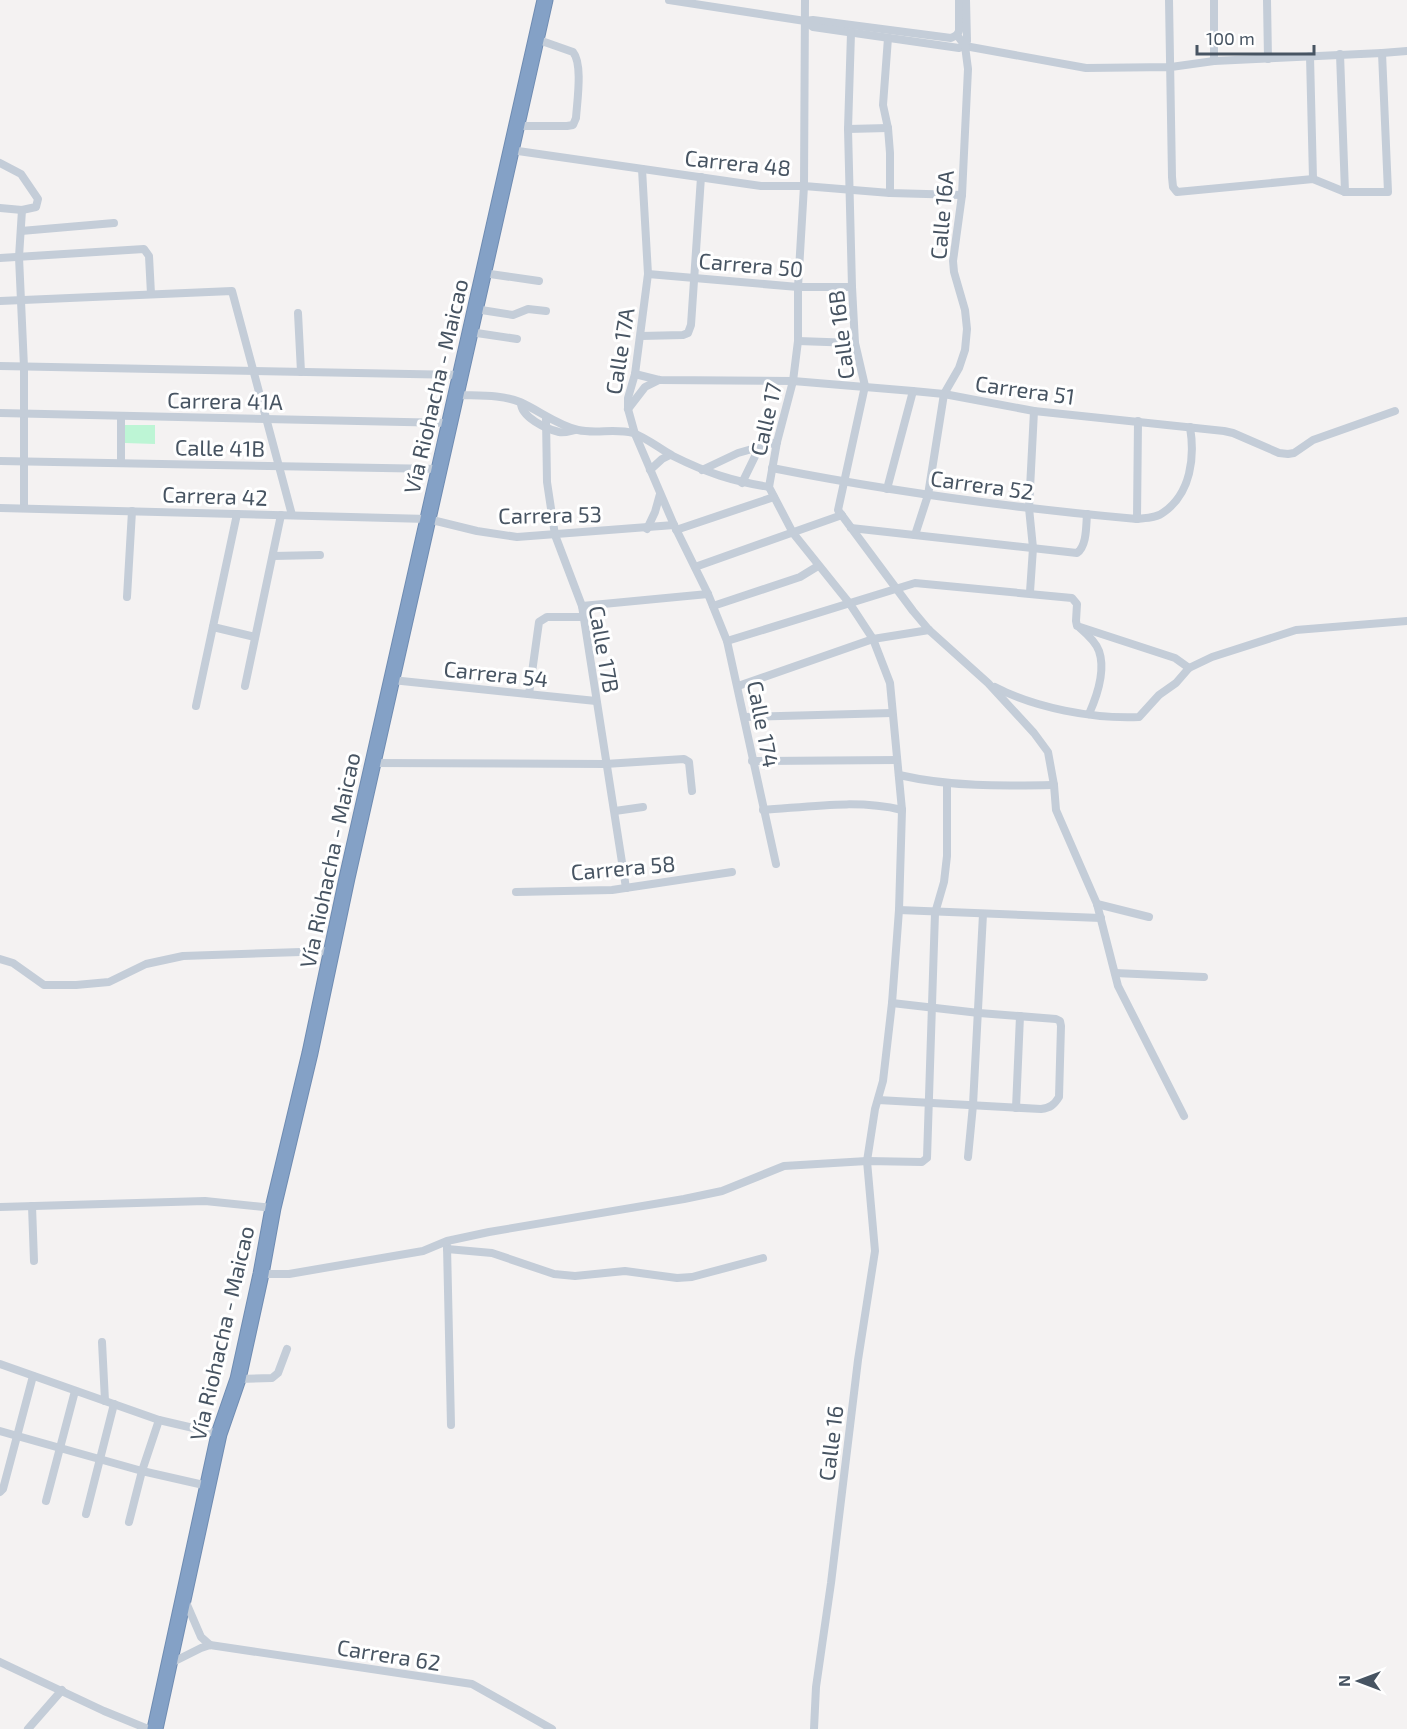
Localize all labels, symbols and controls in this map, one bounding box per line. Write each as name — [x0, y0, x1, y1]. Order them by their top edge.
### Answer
scale bar — [1197, 18, 1314, 56]
text: 100 m — [1206, 27, 1255, 49]
street label: Carrera 48 — [684, 144, 792, 180]
street label: Calle 16A — [924, 169, 958, 261]
street label: Carrera 50 — [698, 246, 804, 282]
street label: Vía Riohacha - Maicao — [398, 276, 472, 496]
street label: Calle 16B — [822, 289, 858, 381]
street label: Calle 17A — [599, 306, 639, 396]
street label: Carrera 51 — [974, 369, 1076, 409]
street label: Calle 17 — [744, 380, 786, 458]
street label: Carrera 41A — [167, 386, 283, 414]
street label: Calle 41B — [175, 433, 265, 461]
street label: Carrera 52 — [929, 464, 1035, 504]
street label: Carrera 42 — [162, 480, 268, 510]
street label: Carrera 53 — [498, 500, 602, 528]
street label: Calle 17B — [585, 603, 625, 695]
street label: Carrera 54 — [442, 655, 550, 691]
street label: Calle 174 — [743, 678, 785, 770]
street label: Vía Riohacha - Maicao — [293, 750, 365, 970]
street label: Carrera 58 — [570, 849, 676, 885]
street label: Vía Riohacha - Maicao — [184, 1223, 258, 1443]
street label: Calle 16 — [812, 1404, 848, 1482]
street label: Carrera 62 — [335, 1633, 443, 1675]
north arrow — [1329, 1651, 1389, 1711]
text: N — [1334, 1675, 1353, 1687]

